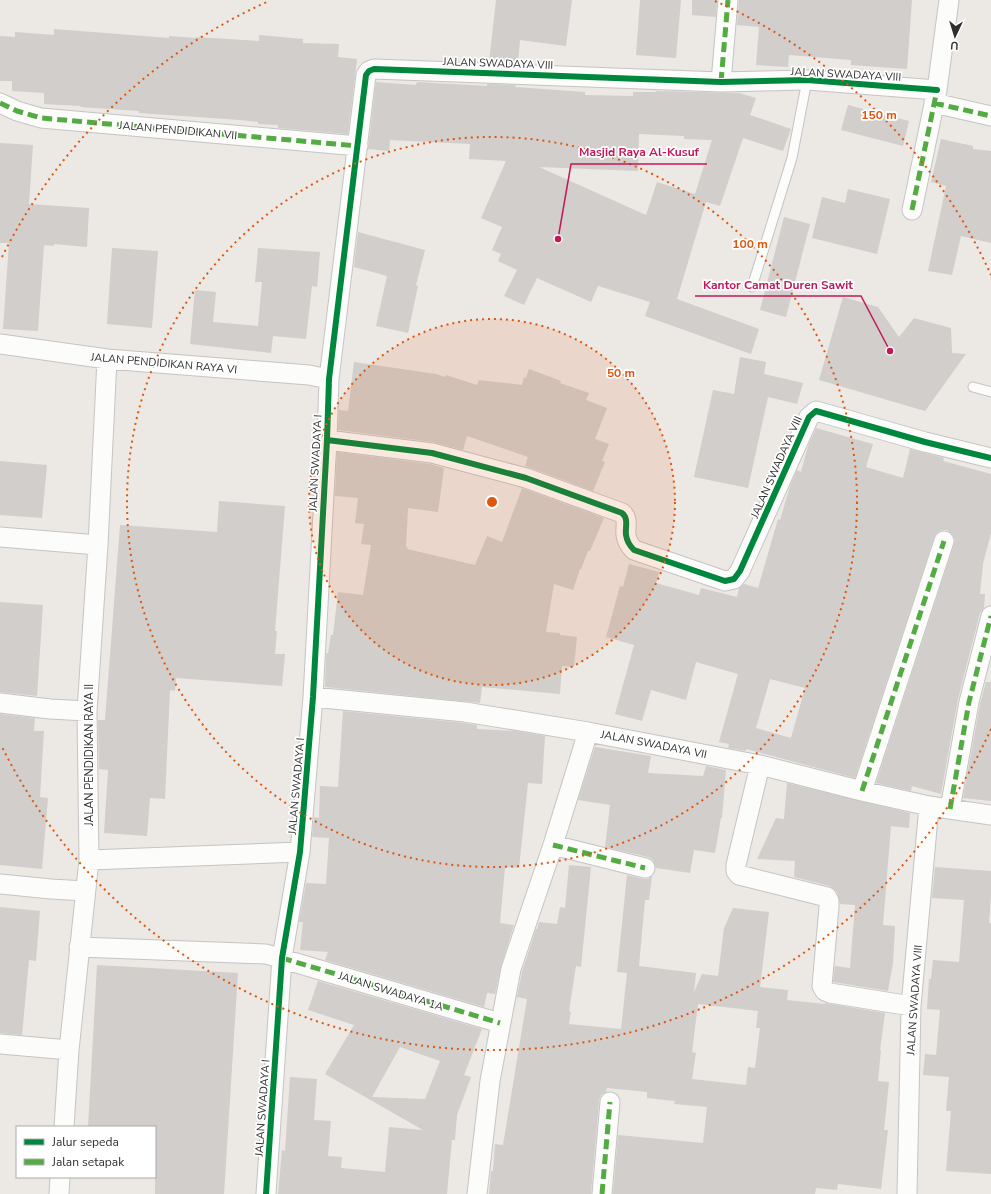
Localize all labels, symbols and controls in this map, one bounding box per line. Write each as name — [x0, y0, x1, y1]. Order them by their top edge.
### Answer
north arrow — [935, 16, 975, 56]
text: U — [950, 38, 959, 53]
street label: JALAN SWADAYA VIII — [441, 54, 553, 73]
street label: JALAN SWADAYA VIII — [789, 64, 902, 85]
text: 150 m — [861, 107, 897, 123]
street label: JALAN PENDIDIKAN VII — [117, 118, 238, 143]
callout: Masjid Raya Al-Kusuf — [571, 140, 707, 164]
text: Masjid Raya Al-Kusuf — [579, 144, 700, 160]
text: 100 m — [732, 236, 768, 252]
callout: Kantor Camat Duren Sawit — [695, 272, 861, 296]
text: Kantor Camat Duren Sawit — [703, 277, 853, 293]
street label: JALAN PENDIDIKAN RAYA VI — [89, 350, 238, 377]
text: 50 m — [607, 365, 635, 381]
street label: JALAN SWADAYA I — [305, 414, 326, 513]
street label: JALAN SWADAYA VIII — [747, 414, 806, 522]
centre of rings — [485, 495, 499, 509]
street label: JALAN PENDIDIKAN RAYA II — [82, 684, 97, 827]
street label: JALAN SWADAYA VII — [599, 727, 708, 762]
street label: JALAN SWADAYA I — [285, 737, 308, 836]
street label: JALAN SWADAYA VIII — [903, 944, 926, 1057]
street label: JALAN SWADAYA 1A — [336, 968, 445, 1015]
street label: JALAN SWADAYA I — [252, 1059, 273, 1158]
legend — [16, 1126, 156, 1178]
text: Jalur sepeda — [51, 1134, 119, 1150]
text: Jalan setapak — [51, 1154, 125, 1170]

